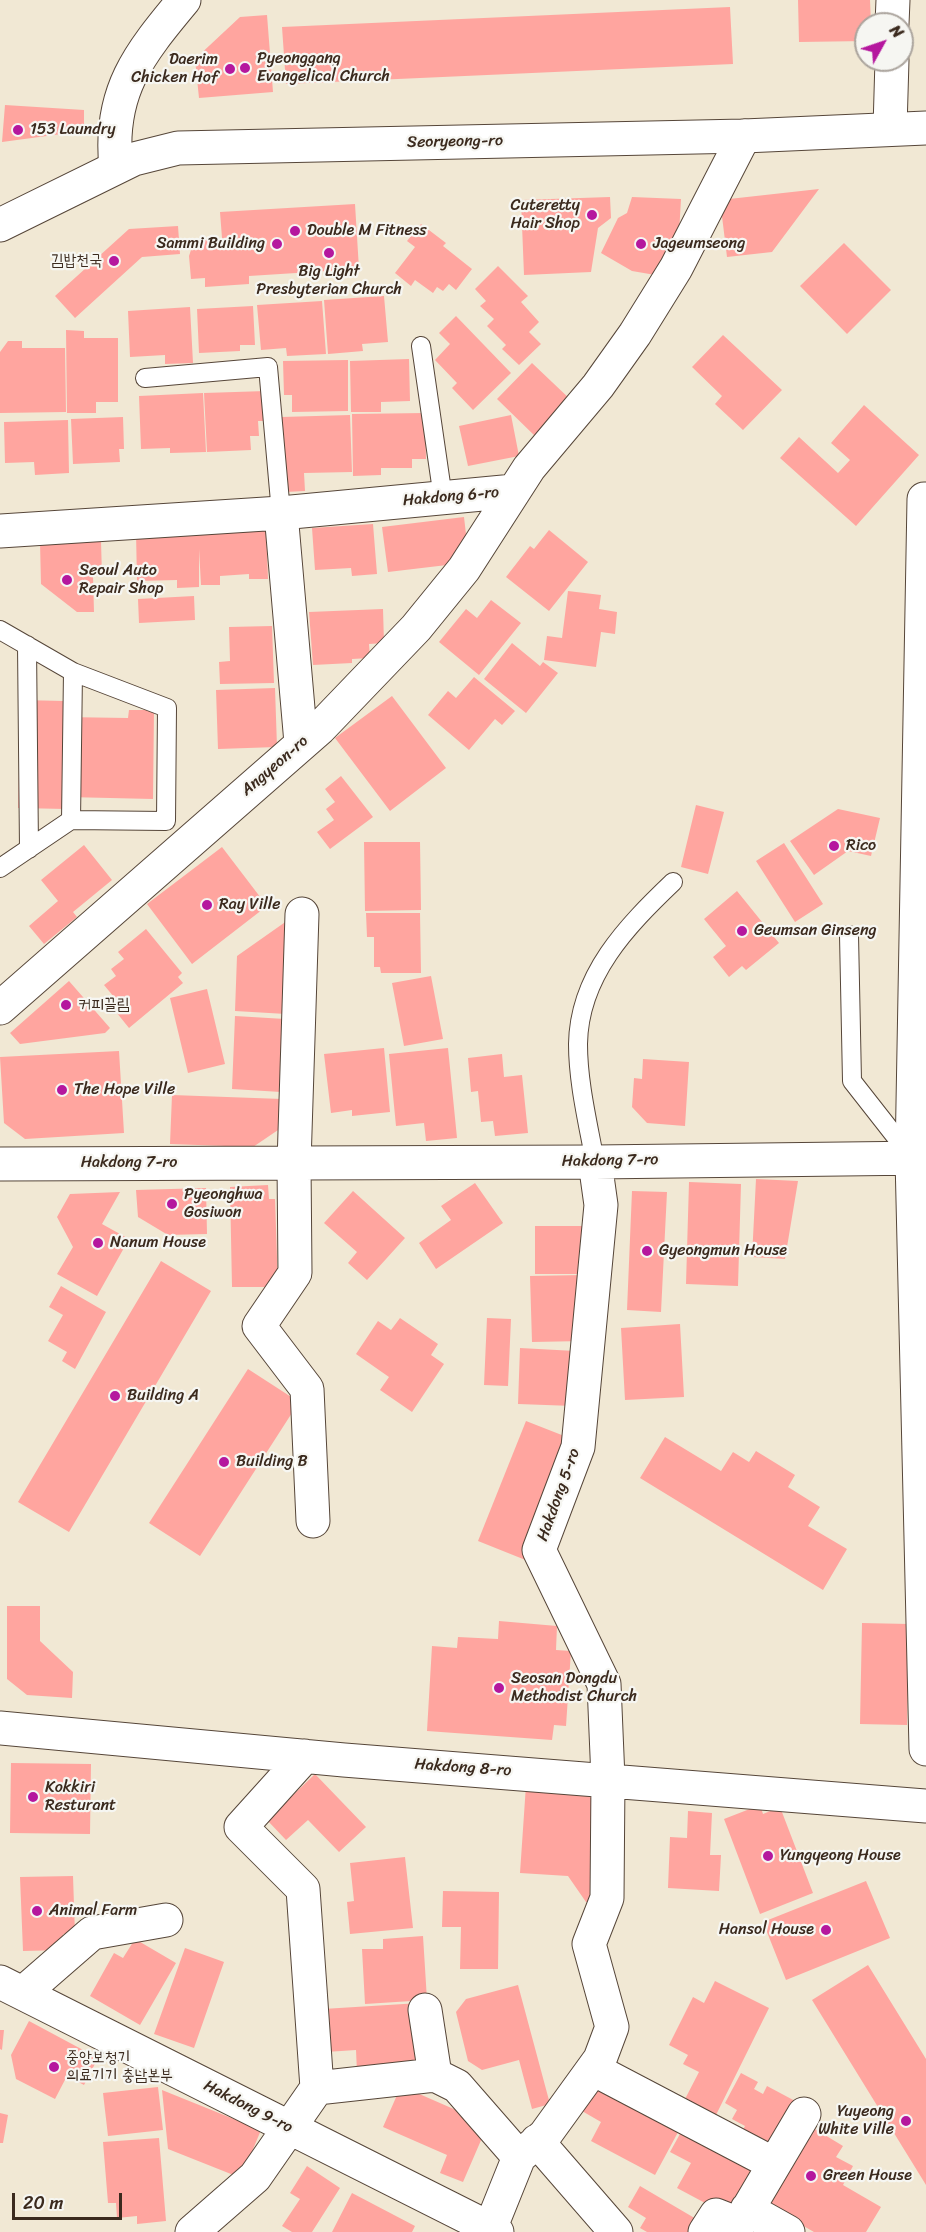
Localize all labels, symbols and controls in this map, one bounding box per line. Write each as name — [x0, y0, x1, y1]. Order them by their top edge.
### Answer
north arrow — [854, 12, 914, 72]
text: N — [882, 18, 911, 45]
place label: Pyeonggang Evangelical Church — [257, 49, 390, 87]
place label: Daerim Chicken Hof — [131, 50, 218, 88]
marker: Pyeonggang Evangelical Church — [238, 61, 252, 75]
marker: Daerim Chicken Hof — [223, 62, 237, 76]
place label: 153 Laundry — [30, 120, 116, 140]
marker: 153 Laundry — [11, 123, 25, 137]
street label: Seoryeong-ro — [407, 132, 503, 152]
place label: Cuteretty Hair Shop — [510, 196, 580, 234]
marker: Cuteretty Hair Shop — [585, 208, 599, 222]
place label: Double M Fitness — [307, 221, 427, 241]
marker: Double M Fitness — [288, 224, 302, 238]
place label: Sammi Building — [157, 234, 265, 254]
place label: Jageumseong — [653, 234, 745, 254]
marker: Sammi Building — [270, 237, 284, 251]
marker: Jageumseong — [634, 237, 648, 251]
marker: Big Light Presbyterian Church — [322, 246, 336, 260]
place label: 김밥천국 — [51, 251, 102, 271]
marker: 김밥천국 — [107, 254, 121, 268]
place label: Big Light Presbyterian Church — [256, 262, 402, 300]
street label: Hakdong 6-ro — [402, 483, 500, 511]
place label: Seoul Auto Repair Shop — [79, 561, 164, 599]
marker: Seoul Auto Repair Shop — [60, 573, 74, 587]
street label: Angyeon-ro — [238, 732, 312, 800]
place label: Rico — [846, 836, 876, 856]
marker: Rico — [827, 839, 841, 853]
place label: Ray Ville — [219, 895, 280, 915]
marker: Ray Ville — [200, 898, 214, 912]
place label: Geumsan Ginseng — [754, 921, 877, 941]
marker: Geumsan Ginseng — [735, 924, 749, 938]
place label: 커피끌림 — [78, 995, 130, 1015]
marker: 커피끌림 — [59, 998, 73, 1012]
place label: The Hope Ville — [74, 1080, 175, 1100]
marker: The Hope Ville — [55, 1083, 69, 1097]
street label: Hakdong 7-ro — [562, 1151, 658, 1171]
street label: Hakdong 7-ro — [81, 1153, 177, 1173]
place label: Pyeonghwa Gosiwon — [184, 1185, 263, 1223]
marker: Pyeonghwa Gosiwon — [165, 1197, 179, 1211]
place label: Nanum House — [110, 1233, 206, 1253]
marker: Nanum House — [91, 1236, 105, 1250]
place label: Gyeongmun House — [659, 1241, 787, 1261]
marker: Gyeongmun House — [640, 1244, 654, 1258]
place label: Building A — [127, 1386, 199, 1406]
marker: Building A — [108, 1389, 122, 1403]
street label: Hakdong 5-ro — [533, 1446, 585, 1544]
place label: Building B — [236, 1452, 308, 1472]
marker: Building B — [217, 1455, 231, 1469]
place label: Seosan Dongdu Methodist Church — [511, 1669, 637, 1707]
marker: Seosan Dongdu Methodist Church — [492, 1681, 506, 1695]
street label: Hakdong 8-ro — [414, 1755, 512, 1781]
place label: Kokkiri Resturant — [45, 1778, 116, 1816]
marker: Kokkiri Resturant — [26, 1790, 40, 1804]
place label: Yungyeong House — [780, 1846, 901, 1866]
marker: Yungyeong House — [761, 1849, 775, 1863]
place label: Animal Farm — [49, 1901, 137, 1921]
marker: Animal Farm — [30, 1904, 44, 1918]
place label: Hansol House — [719, 1920, 814, 1940]
marker: Hansol House — [819, 1923, 833, 1937]
place label: 중앙보청기 의료기기 충남본부 — [66, 2048, 173, 2086]
marker: 중앙보청기 의료기기 충남본부 — [47, 2060, 61, 2074]
street label: Hakdong 9-ro — [200, 2076, 296, 2138]
place label: Yuyeong White Ville — [818, 2102, 894, 2140]
marker: Yuyeong White Ville — [899, 2114, 913, 2128]
place label: Green House — [823, 2166, 912, 2186]
marker: Green House — [804, 2169, 818, 2183]
scale bar — [15, 2181, 124, 2219]
text: 20 m — [23, 2187, 63, 2219]

